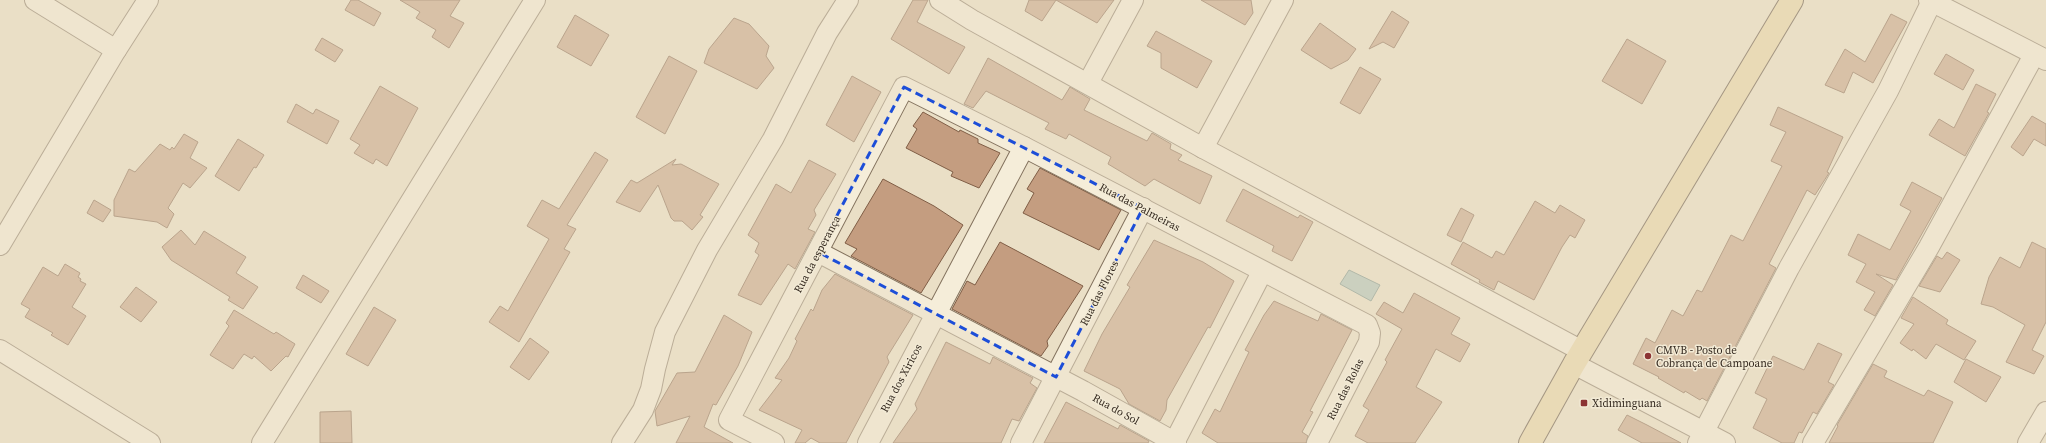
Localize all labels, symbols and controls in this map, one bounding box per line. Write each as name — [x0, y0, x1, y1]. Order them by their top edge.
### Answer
street label: Rua das Palmeiras — [1097, 180, 1183, 235]
street label: Rua da esperança — [791, 212, 844, 296]
street label: Rua das Flores — [1077, 258, 1122, 328]
street label: Rua dos Xiricos — [877, 341, 926, 415]
place label: CMVB - Posto de Cobrança de Campoane — [1656, 343, 1773, 371]
marker: CMVB - Posto de Cobrança de Campoane — [1643, 351, 1653, 361]
street label: Rua das Rolas — [1324, 356, 1367, 423]
street label: Rua do Sol — [1090, 390, 1142, 428]
place label: Xidiminguana — [1592, 396, 1662, 411]
marker: Xidiminguana — [1579, 398, 1589, 408]

